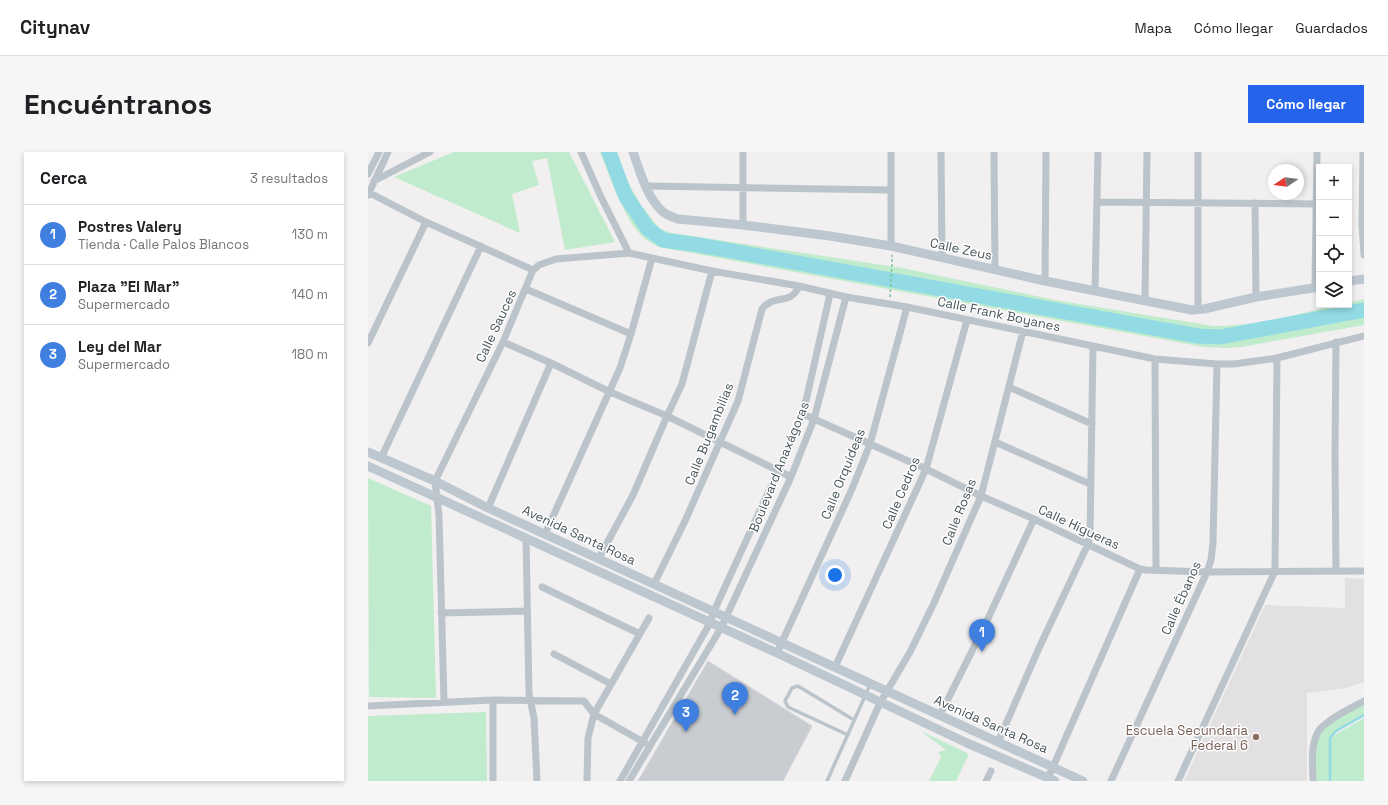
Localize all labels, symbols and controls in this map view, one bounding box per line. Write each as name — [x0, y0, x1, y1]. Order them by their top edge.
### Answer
text: Citynav — [20, 15, 90, 40]
text: Mapa — [1135, 19, 1172, 37]
text: Cómo llegar — [1194, 19, 1273, 37]
text: Guardados — [1295, 19, 1368, 37]
button: Cómo llegar — [1248, 85, 1364, 123]
text: Encuéntranos — [24, 86, 212, 122]
north arrow — [1268, 164, 1304, 200]
map controls — [1316, 164, 1352, 308]
button: + — [1316, 164, 1352, 200]
text: Cerca — [40, 167, 87, 189]
text: 3 resultados — [250, 170, 328, 187]
button: − — [1316, 200, 1352, 236]
text: Postres Valery — [78, 217, 182, 236]
text: 1 — [50, 226, 56, 243]
text: 130 m — [292, 226, 328, 243]
street label: Calle Zeus — [928, 234, 994, 264]
text: Tienda · Calle Palos Blancos — [78, 236, 249, 253]
button: locate — [1316, 236, 1352, 272]
button: layers — [1316, 272, 1352, 308]
text: Plaza "El Mar" — [78, 277, 179, 296]
text: 2 — [49, 286, 57, 303]
text: 140 m — [292, 286, 328, 303]
street label: Calle Sauces — [472, 287, 520, 365]
street label: Calle Frank Boyanes — [936, 293, 1062, 335]
text: Supermercado — [78, 296, 170, 313]
text: Ley del Mar — [78, 337, 162, 356]
text: 3 — [49, 346, 57, 363]
text: 180 m — [292, 346, 328, 363]
text: Supermercado — [78, 356, 170, 373]
street label: Calle Bugambilias — [681, 380, 737, 488]
street label: Boulevard Anaxágoras — [745, 399, 813, 535]
street label: Calle Orquídeas — [817, 426, 869, 522]
street label: Calle Cedros — [878, 454, 924, 532]
street label: Calle Rosas — [938, 476, 980, 548]
street label: Avenida Santa Rosa — [520, 501, 639, 569]
street label: Calle Higueras — [1036, 501, 1123, 553]
street label: Calle Ébanos — [1157, 558, 1205, 638]
your location — [825, 565, 845, 585]
pin: 1 — [969, 619, 995, 652]
pin: 2 — [722, 682, 748, 715]
street label: Avenida Santa Rosa — [931, 691, 1051, 757]
pin: 3 — [673, 699, 699, 732]
place label: Escuela Secundaria Federal 6 — [1126, 722, 1249, 754]
marker: Escuela Secundaria Federal 6 — [1251, 732, 1261, 742]

